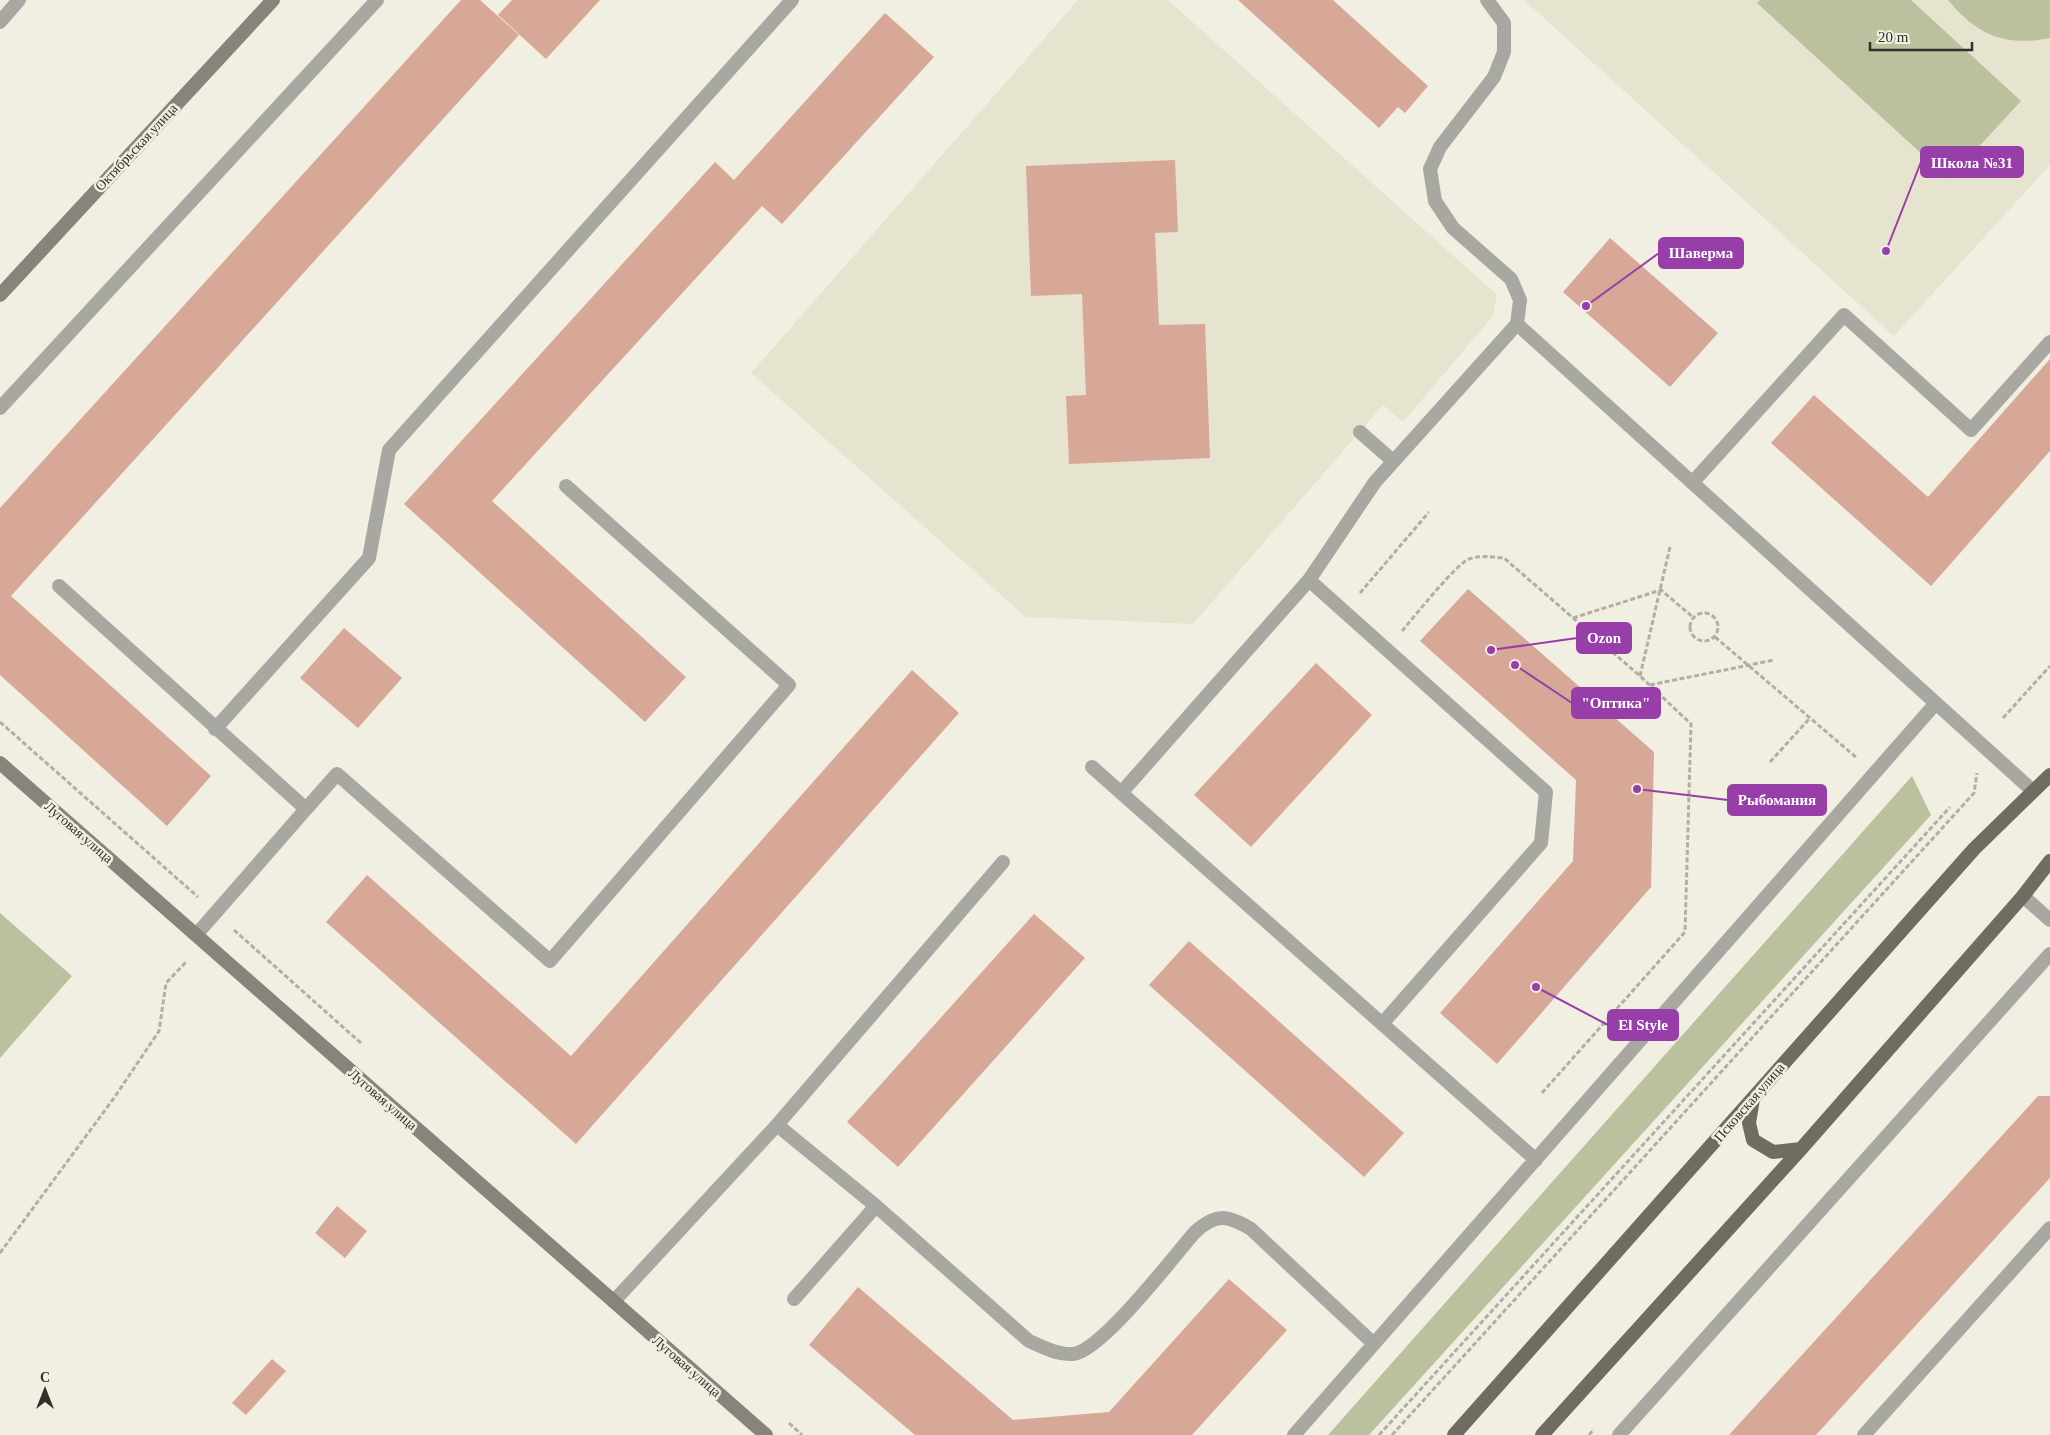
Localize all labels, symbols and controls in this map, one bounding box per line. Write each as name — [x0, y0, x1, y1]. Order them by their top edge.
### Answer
scale bar — [1870, 20, 1972, 52]
text: 20 m — [1878, 29, 1909, 45]
street label: Октябрьская улица — [92, 100, 181, 194]
callout: Школа №31 — [1921, 147, 2023, 177]
text: Школа №31 — [1931, 155, 2013, 171]
callout: Шаверма — [1659, 238, 1743, 268]
text: Шаверма — [1669, 245, 1734, 261]
callout: Ozon — [1577, 623, 1631, 653]
text: Ozon — [1587, 630, 1622, 646]
callout: "Оптика" — [1572, 688, 1660, 718]
text: "Оптика" — [1582, 695, 1650, 711]
callout: Рыбомания — [1728, 785, 1826, 815]
text: Рыбомания — [1738, 792, 1816, 808]
street label: Луговая улица — [41, 799, 117, 867]
callout: El Style — [1608, 1010, 1678, 1040]
text: El Style — [1618, 1017, 1668, 1033]
street label: Псковская улица — [1711, 1059, 1788, 1145]
street label: Луговая улица — [345, 1066, 421, 1134]
street label: Луговая улица — [649, 1333, 725, 1401]
north arrow — [20, 1365, 70, 1415]
text: С — [40, 1370, 50, 1385]

